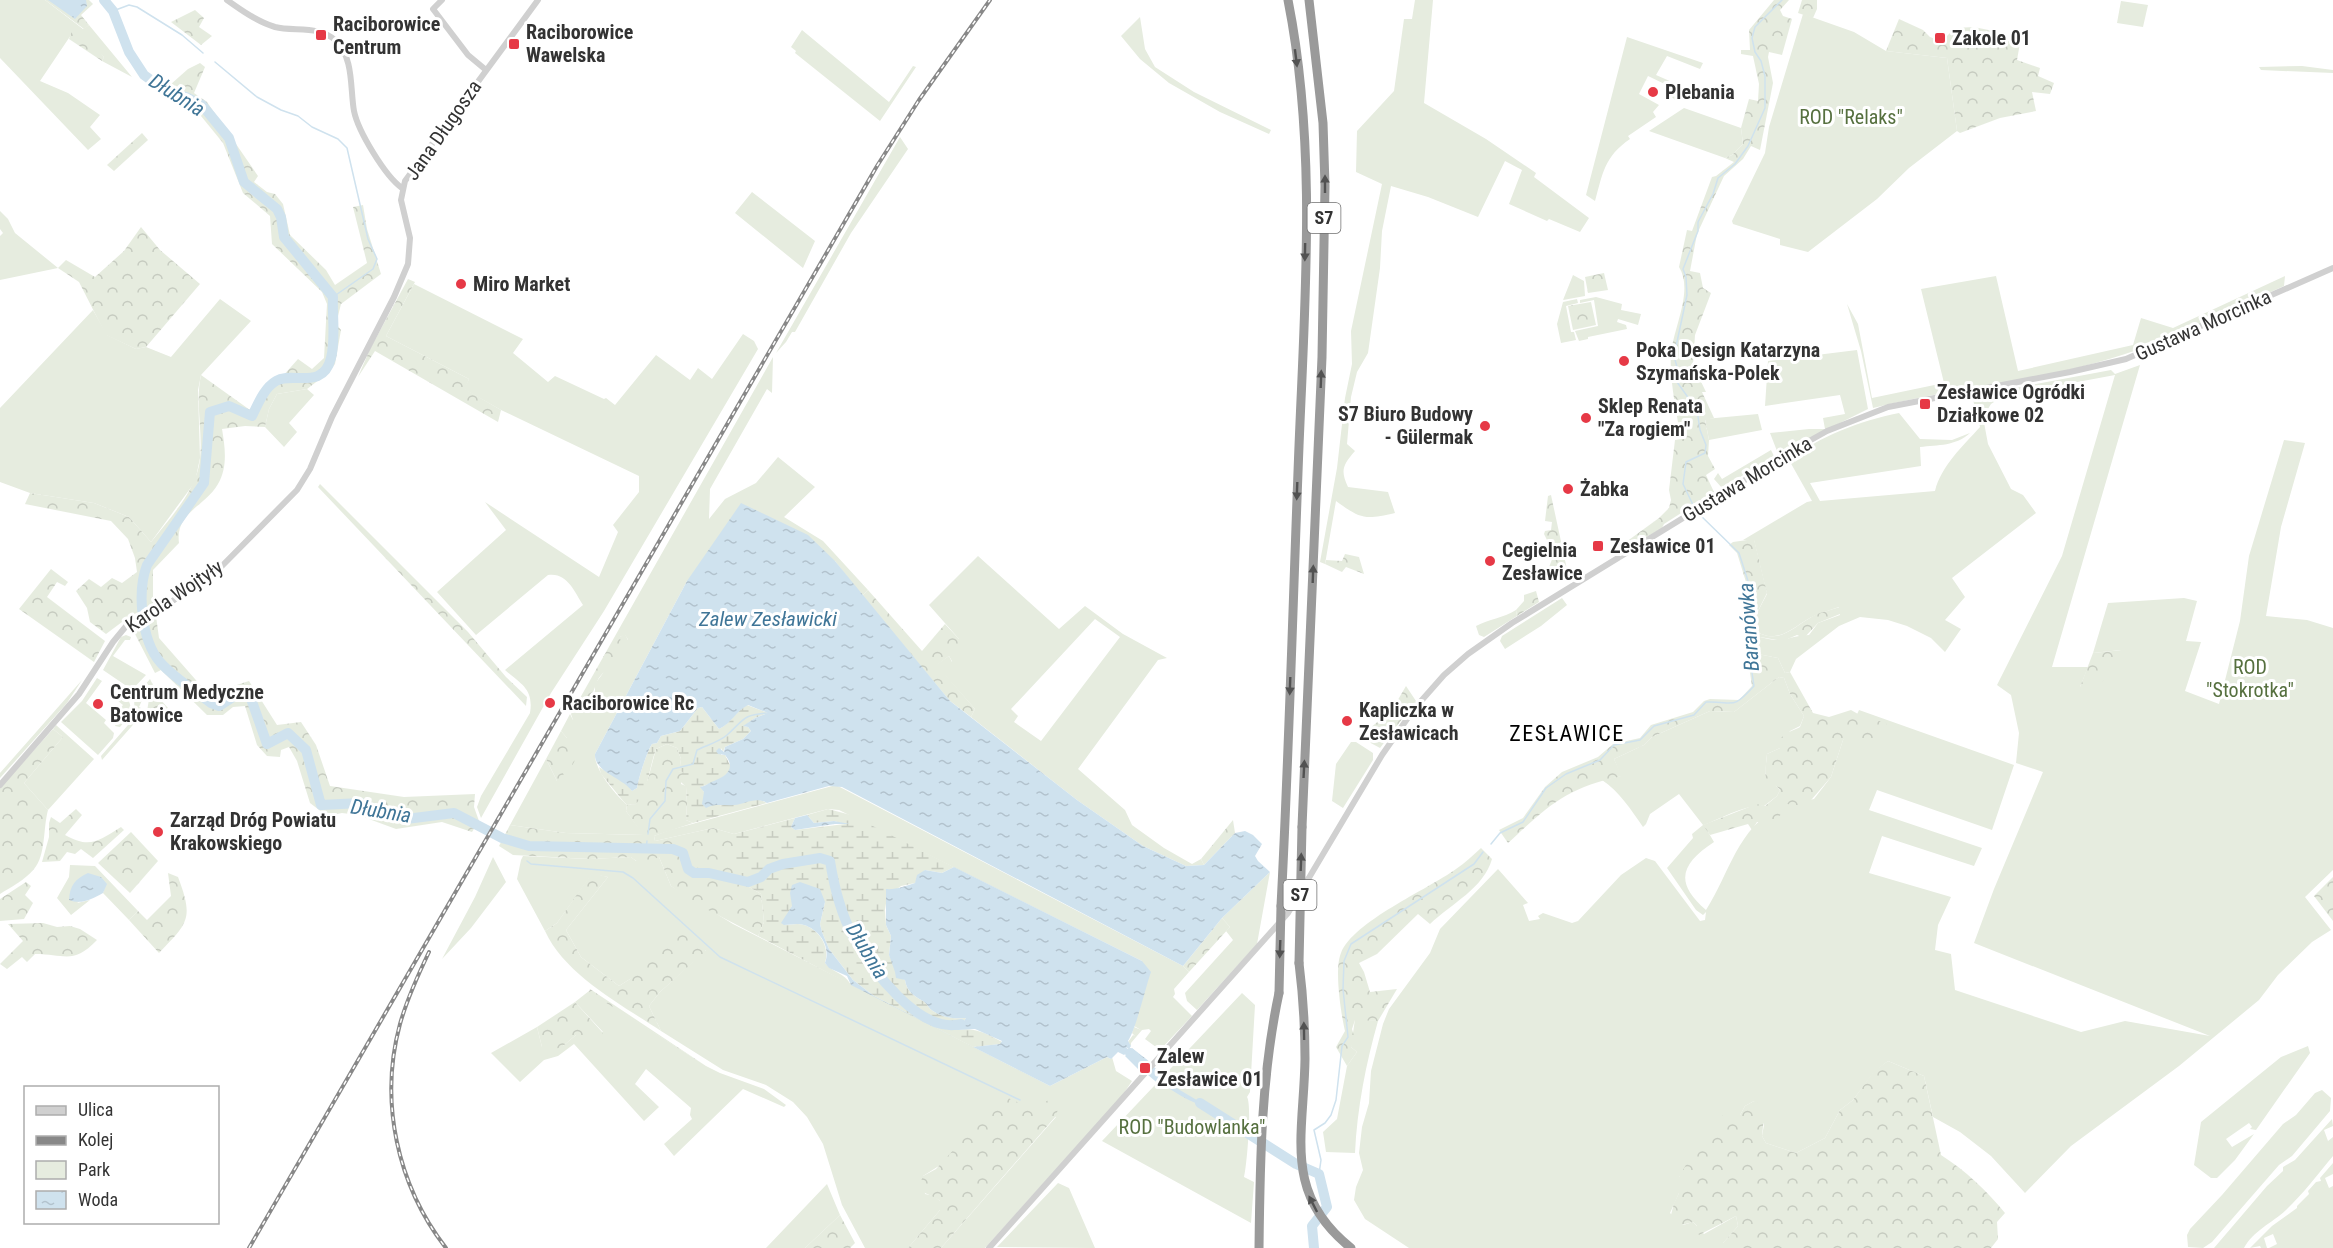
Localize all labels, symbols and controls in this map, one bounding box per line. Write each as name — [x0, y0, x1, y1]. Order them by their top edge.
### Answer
place label: Raciborowice Centrum — [333, 12, 440, 59]
place label: Raciborowice Wawelska — [526, 20, 633, 67]
place label: Zakole 01 — [1952, 26, 2031, 50]
marker: Raciborowice Centrum — [314, 28, 328, 42]
marker: Zakole 01 — [1933, 31, 1947, 45]
marker: Raciborowice Wawelska — [507, 37, 521, 51]
one-way arrow — [1291, 48, 1301, 67]
water label: Dłubnia — [145, 69, 209, 121]
street label: Jana Długosza — [400, 75, 486, 185]
place label: Plebania — [1665, 80, 1735, 104]
marker: Plebania — [1646, 85, 1660, 99]
park label: ROD "Relaks" — [1799, 105, 1903, 129]
one-way arrow — [1320, 175, 1330, 194]
road number: S7 — [1308, 203, 1340, 233]
one-way arrow — [1300, 243, 1310, 262]
place label: Miro Market — [473, 272, 570, 296]
marker: Miro Market — [454, 277, 468, 291]
street label: Gustawa Morcinka — [2131, 284, 2275, 366]
place label: Poka Design Katarzyna Szymańska-Polek — [1636, 338, 1820, 385]
marker: Poka Design Katarzyna Szymańska-Polek — [1617, 354, 1631, 368]
one-way arrow — [1317, 370, 1326, 389]
place label: Zesławice Ogródki Działkowe 02 — [1937, 380, 2085, 427]
place label: Sklep Renata "Za rogiem" — [1598, 394, 1703, 441]
marker: Zesławice Ogródki Działkowe 02 — [1918, 397, 1932, 411]
place label: S7 Biuro Budowy - Gülermak — [1338, 402, 1473, 449]
marker: Sklep Renata "Za rogiem" — [1579, 411, 1593, 425]
marker: S7 Biuro Budowy - Gülermak — [1478, 419, 1492, 433]
street label: Gustawa Morcinka — [1678, 431, 1816, 527]
place label: Żabka — [1580, 477, 1629, 501]
one-way arrow — [1293, 481, 1302, 500]
marker: Żabka — [1561, 482, 1575, 496]
place label: Zesławice 01 — [1610, 534, 1716, 558]
place label: Cegielnia Zesławice — [1502, 538, 1583, 585]
marker: Zesławice 01 — [1591, 539, 1605, 553]
marker: Cegielnia Zesławice — [1483, 554, 1497, 568]
street label: Karola Wojtyły — [121, 555, 227, 637]
one-way arrow — [1309, 565, 1318, 584]
water label: Baranówka — [1734, 582, 1764, 672]
water label: Zalew Zesławicki — [698, 607, 837, 631]
park label: ROD "Stokrotka" — [2206, 655, 2294, 702]
one-way arrow — [1285, 676, 1294, 695]
place label: Centrum Medyczne Batowice — [110, 680, 264, 727]
place label: Raciborowice Rc — [562, 691, 694, 715]
marker: Raciborowice Rc — [543, 696, 557, 710]
marker: Centrum Medyczne Batowice — [91, 697, 105, 711]
place label: Kapliczka w Zesławicach — [1359, 698, 1459, 745]
marker: Kapliczka w Zesławicach — [1340, 714, 1354, 728]
district label: ZESŁAWICE — [1509, 721, 1625, 746]
one-way arrow — [1300, 759, 1309, 778]
water label: Dłubnia — [349, 794, 413, 828]
place label: Zarząd Dróg Powiatu Krakowskiego — [170, 808, 336, 855]
marker: Zarząd Dróg Powiatu Krakowskiego — [151, 825, 165, 839]
one-way arrow — [1296, 853, 1305, 872]
road number: S7 — [1284, 880, 1316, 910]
water label: Dłubnia — [841, 919, 893, 983]
one-way arrow — [1275, 940, 1285, 959]
one-way arrow — [1300, 1021, 1309, 1040]
place label: Zalew Zesławice 01 — [1157, 1044, 1263, 1091]
marker: Zalew Zesławice 01 — [1138, 1061, 1152, 1075]
legend — [24, 1086, 219, 1224]
text: Ulica — [78, 1099, 113, 1120]
park label: ROD "Budowlanka" — [1119, 1115, 1265, 1139]
text: Kolej — [78, 1129, 113, 1150]
text: Park — [78, 1159, 110, 1180]
text: Woda — [78, 1189, 118, 1210]
one-way arrow — [1308, 1195, 1318, 1212]

